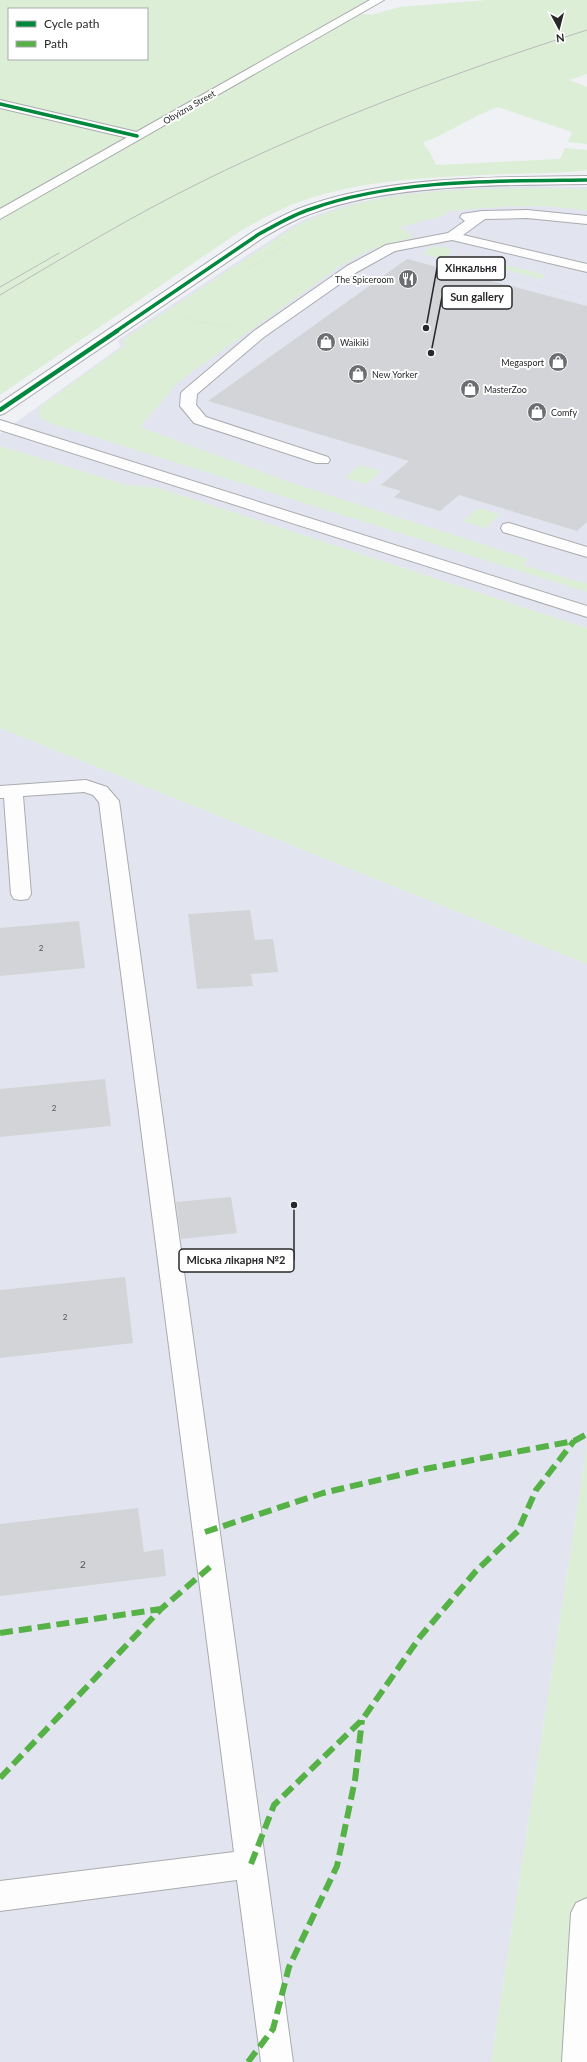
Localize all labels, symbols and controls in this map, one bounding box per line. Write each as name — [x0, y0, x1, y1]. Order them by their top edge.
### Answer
legend — [8, 8, 148, 60]
north arrow — [539, 8, 579, 48]
text: Cycle path — [44, 16, 99, 31]
text: N — [555, 31, 565, 45]
text: Path — [44, 36, 68, 51]
street label: Obyizna Street — [161, 87, 218, 126]
callout: Хінкальня — [437, 257, 505, 280]
text: Хінкальня — [445, 261, 497, 274]
restaurant icon: The Spiceroom — [397, 268, 419, 290]
place label: The Spiceroom — [335, 274, 394, 285]
callout: Sun gallery — [442, 286, 512, 309]
text: Sun gallery — [450, 290, 504, 303]
shop icon: Waikiki — [315, 331, 337, 353]
place label: Waikiki — [340, 337, 369, 348]
shop icon: Megasport — [547, 351, 569, 373]
place label: Megasport — [501, 357, 545, 368]
shop icon: New Yorker — [347, 363, 369, 385]
place label: New Yorker — [372, 369, 418, 380]
shop icon: MasterZoo — [459, 378, 481, 400]
place label: MasterZoo — [484, 384, 527, 395]
shop icon: Comfy — [526, 401, 548, 423]
place label: Comfy — [551, 407, 578, 418]
house number: 2 — [39, 943, 44, 953]
house number: 2 — [52, 1103, 57, 1113]
callout: Міська лікарня №2 — [179, 1249, 294, 1272]
text: Міська лікарня №2 — [187, 1253, 286, 1266]
house number: 2 — [63, 1312, 68, 1322]
house number: 2 — [80, 1558, 86, 1570]

